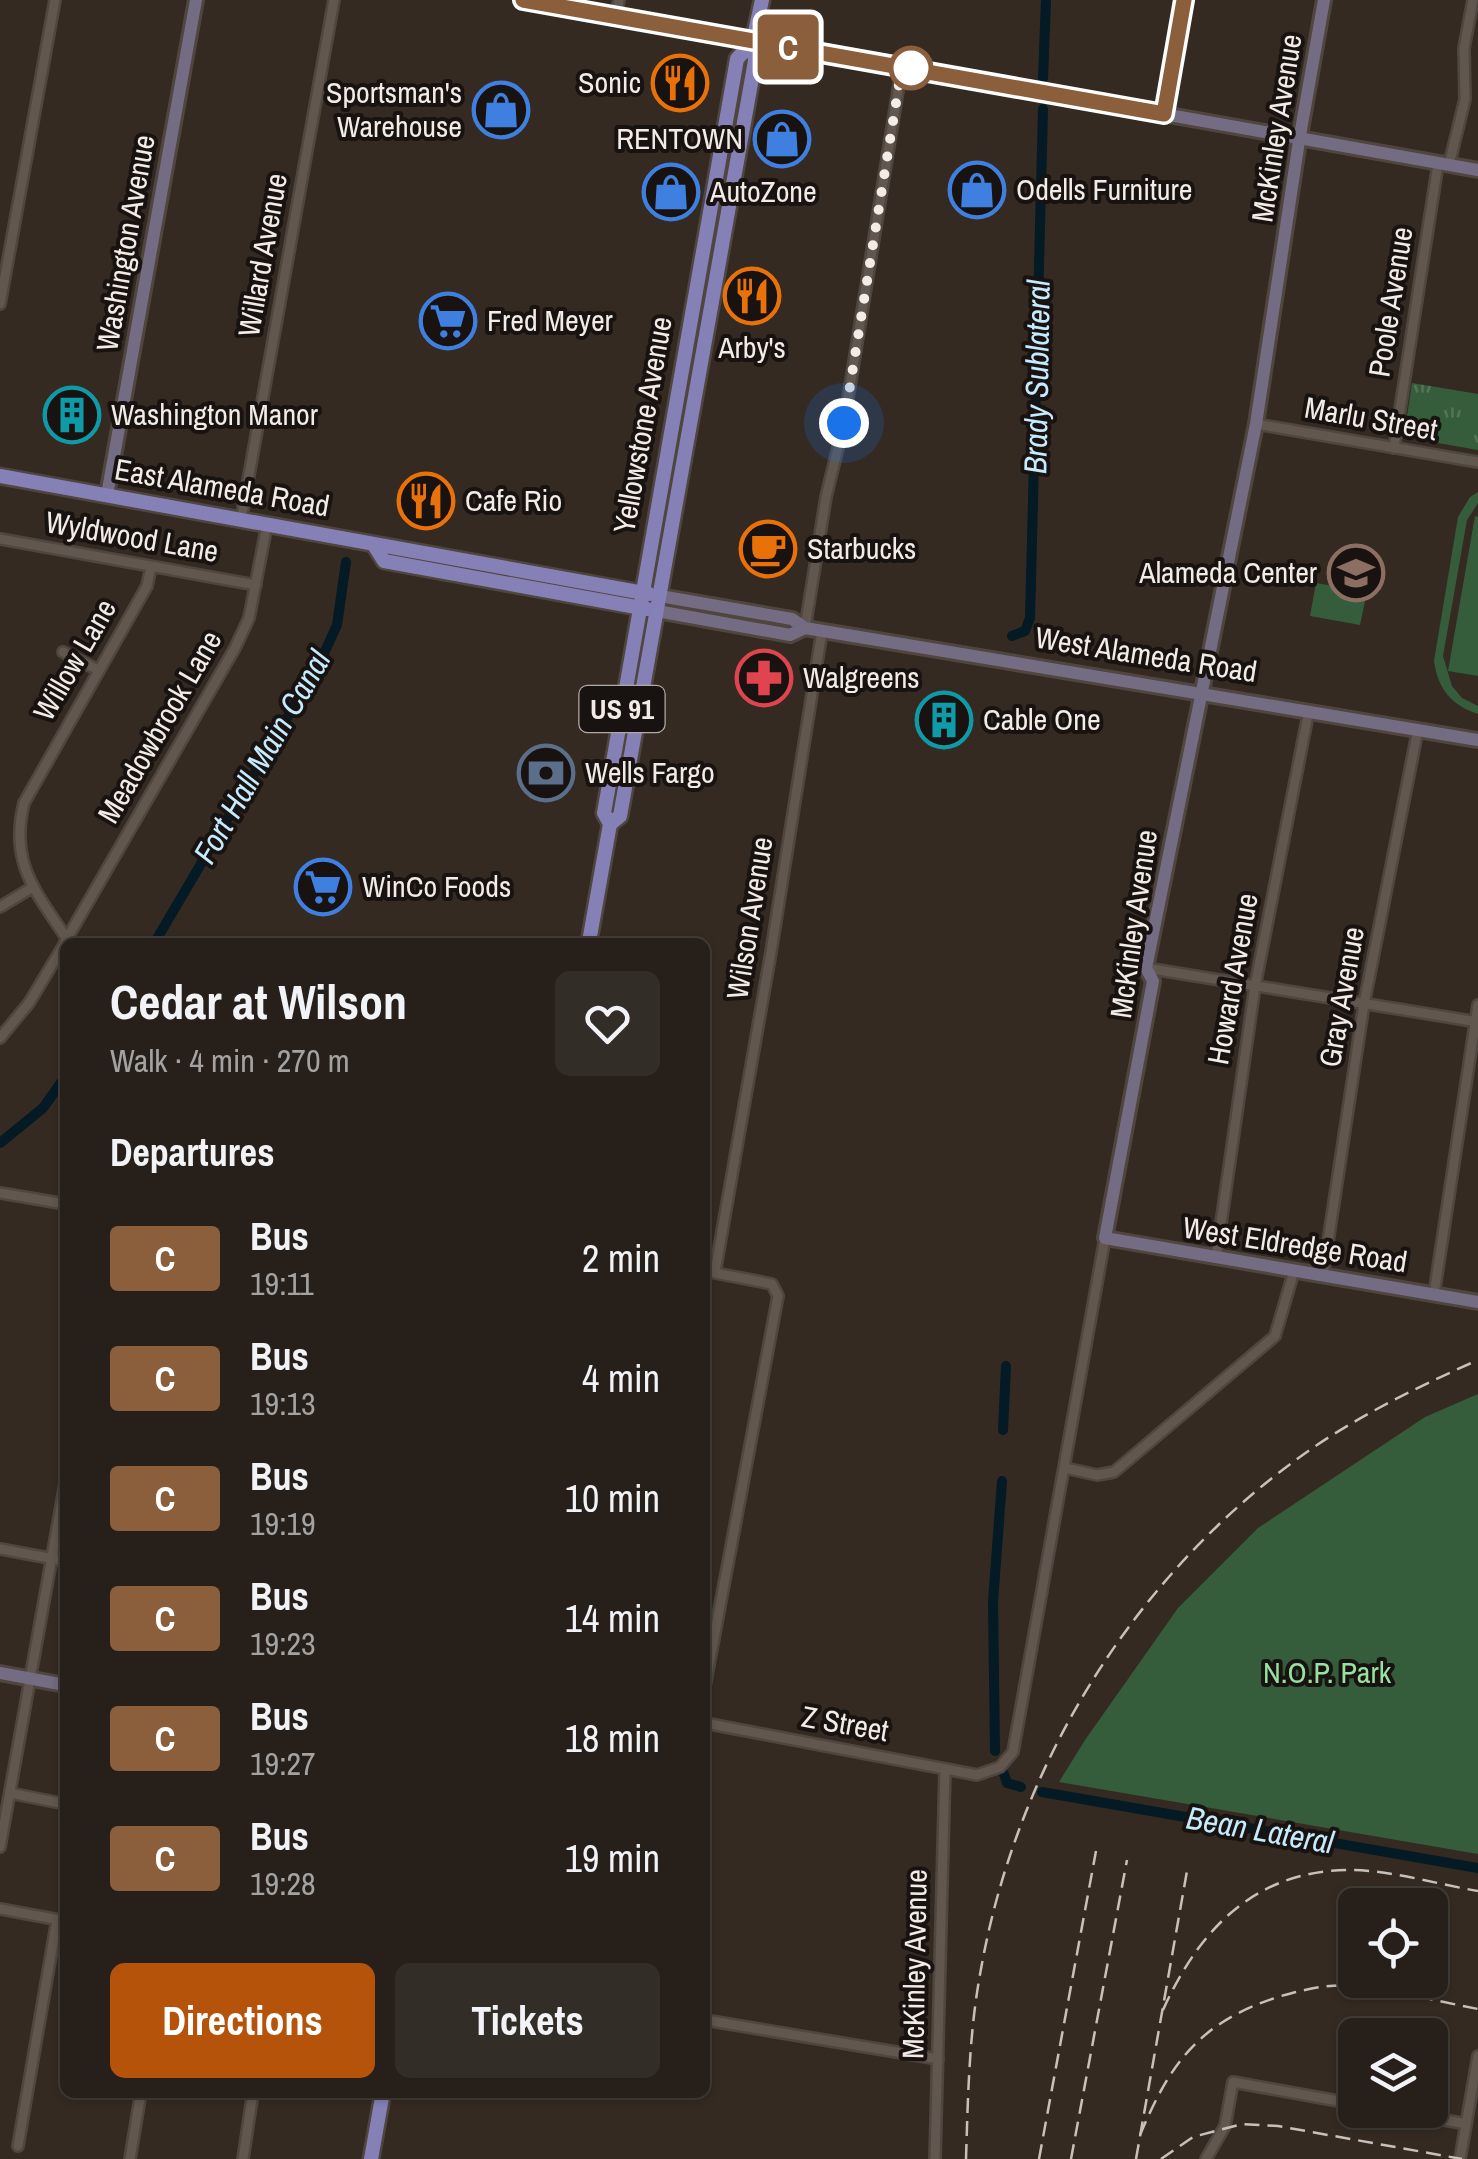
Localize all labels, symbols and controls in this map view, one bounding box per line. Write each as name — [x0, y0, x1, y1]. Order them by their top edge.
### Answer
line badge: C — [756, 15, 820, 80]
text: C — [778, 24, 798, 71]
street label: McKinley Avenue — [1241, 31, 1311, 225]
unlabelled marker — [890, 47, 932, 89]
restaurant icon: Sonic — [650, 53, 710, 113]
place label: Sonic — [578, 62, 641, 102]
place label: Sportsman's Warehouse — [326, 72, 462, 146]
shop icon: Sportsman's Warehouse — [471, 80, 531, 140]
shop icon: RENTOWN — [752, 109, 812, 169]
place label: RENTOWN — [616, 118, 743, 158]
street label: Washington Avenue — [86, 132, 164, 354]
shop icon: Odells Furniture — [947, 160, 1007, 220]
shop icon: AutoZone — [641, 162, 701, 222]
place label: Odells Furniture — [1016, 169, 1192, 209]
street label: Willard Avenue — [228, 170, 296, 340]
place label: AutoZone — [709, 171, 817, 211]
street label: Poole Avenue — [1358, 224, 1422, 380]
restaurant icon: Arby's — [722, 266, 782, 326]
water label: Brady Sublateral — [1013, 278, 1060, 474]
supermarket icon: Fred Meyer — [418, 291, 478, 351]
place label: Fred Meyer — [487, 300, 614, 340]
street label: Yellowstone Avenue — [603, 313, 681, 536]
place label: Arby's — [717, 327, 786, 367]
building icon: Washington Manor — [42, 385, 102, 445]
street label: Marlu Street — [1302, 387, 1441, 449]
place label: Washington Manor — [111, 394, 319, 434]
your location — [819, 398, 869, 448]
street label: East Alameda Road — [112, 448, 333, 526]
restaurant icon: Cafe Rio — [396, 471, 456, 531]
place label: Cafe Rio — [465, 480, 562, 520]
street label: Wyldwood Lane — [43, 501, 222, 571]
cafe icon: Starbucks — [738, 519, 798, 579]
place label: Starbucks — [807, 528, 916, 568]
school or university icon: Alameda Center — [1326, 543, 1386, 603]
place label: Alameda Center — [1138, 552, 1318, 592]
street label: Willow Lane — [23, 591, 125, 728]
street label: West Alameda Road — [1032, 617, 1260, 691]
street label: Meadowbrook Lane — [88, 623, 230, 830]
water label: Fort Hall Main Canal — [183, 641, 341, 871]
pharmacy icon: Walgreens — [734, 648, 794, 708]
place label: Walgreens — [803, 657, 920, 697]
road number: US 91 — [580, 686, 664, 732]
building icon: Cable One — [914, 690, 974, 750]
place label: Cable One — [983, 699, 1101, 739]
bank icon: Wells Fargo — [516, 743, 576, 803]
place label: Wells Fargo — [585, 752, 715, 792]
street label: McKinley Avenue — [1100, 827, 1166, 1021]
street label: Wilson Avenue — [716, 834, 782, 1002]
supermarket icon: WinCo Foods — [293, 857, 353, 917]
place label: WinCo Foods — [362, 866, 511, 906]
street label: Howard Avenue — [1197, 890, 1267, 1068]
street label: Gray Avenue — [1309, 924, 1373, 1070]
text: Cedar at Wilson — [110, 969, 407, 1034]
button: heart — [555, 971, 660, 1076]
text: Walk · 4 min · 270 m — [110, 1039, 350, 1082]
text: Departures — [110, 1127, 275, 1178]
street label: West Eldredge Road — [1180, 1207, 1410, 1281]
text: Bus — [250, 1211, 309, 1262]
text: 2 min — [582, 1233, 660, 1284]
text: C — [155, 1235, 175, 1282]
text: 19:11 — [250, 1262, 314, 1305]
text: Bus — [250, 1331, 309, 1382]
text: 4 min — [582, 1353, 660, 1404]
text: C — [155, 1355, 175, 1402]
text: 19:13 — [250, 1382, 316, 1425]
text: Bus — [250, 1451, 309, 1502]
text: 10 min — [565, 1473, 660, 1524]
text: C — [155, 1475, 175, 1522]
text: 19:19 — [250, 1502, 316, 1545]
text: Bus — [250, 1571, 309, 1622]
text: 14 min — [565, 1593, 660, 1644]
text: C — [155, 1595, 175, 1642]
text: 19:23 — [250, 1622, 316, 1665]
park label: N.O.P. Park — [1263, 1652, 1392, 1692]
text: Bus — [250, 1691, 309, 1742]
street label: Z Street — [799, 1696, 892, 1750]
text: 18 min — [565, 1713, 660, 1764]
text: C — [155, 1715, 175, 1762]
text: 19:27 — [250, 1742, 316, 1785]
water label: Bean Lateral — [1183, 1795, 1338, 1864]
text: Bus — [250, 1811, 309, 1862]
text: 19 min — [565, 1833, 660, 1884]
text: C — [155, 1835, 175, 1882]
text: 19:28 — [250, 1862, 316, 1905]
street label: McKinley Avenue — [892, 1869, 936, 2059]
map controls — [1338, 1888, 1448, 2128]
button: locate — [1338, 1888, 1448, 1998]
button: Directions — [110, 1963, 375, 2078]
button: Tickets — [395, 1963, 660, 2078]
button: layers — [1338, 2018, 1448, 2128]

